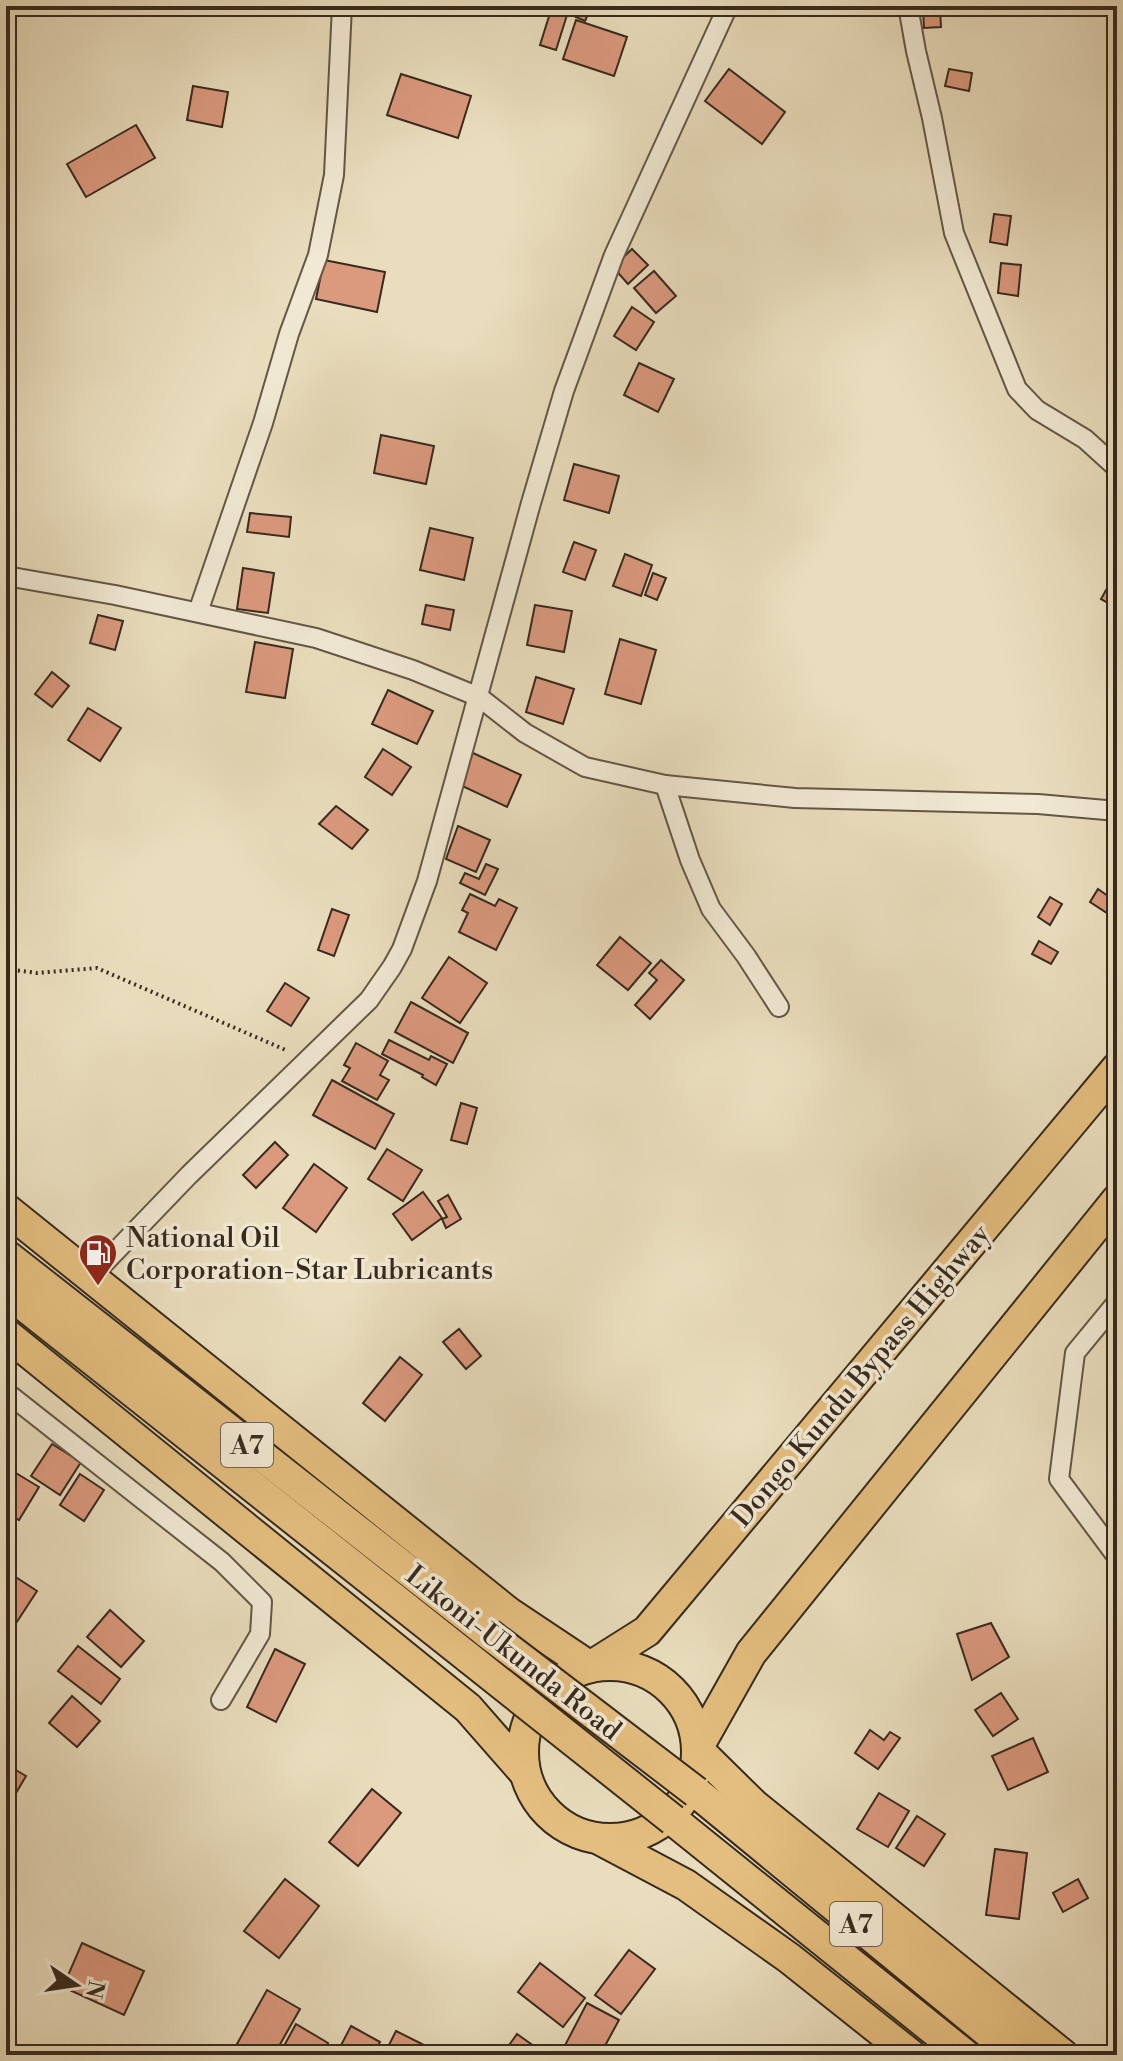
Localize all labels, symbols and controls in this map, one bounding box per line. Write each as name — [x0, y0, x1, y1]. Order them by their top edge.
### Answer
street label: Dongo Kundu Bypass Highway — [724, 1217, 998, 1534]
place label: National Oil Corporation-Star Lubricants — [126, 1221, 493, 1288]
fuel station icon: National Oil Corporation-Star Lubricants — [77, 1232, 119, 1287]
road number: A7 — [221, 1423, 273, 1467]
street label: Likoni-Ukunda Road — [398, 1558, 628, 1748]
road number: A7 — [830, 1902, 882, 1946]
north arrow — [36, 1945, 116, 2025]
text: N — [79, 1978, 109, 2001]

